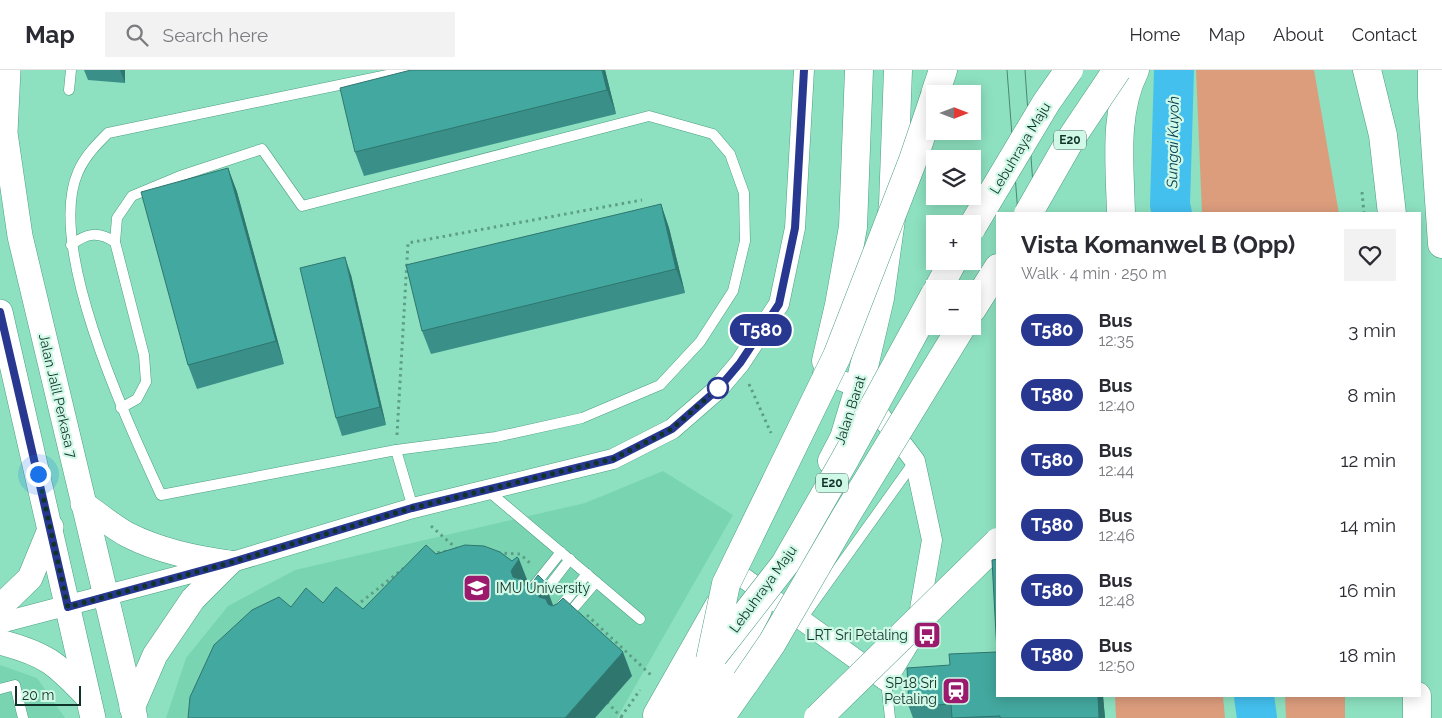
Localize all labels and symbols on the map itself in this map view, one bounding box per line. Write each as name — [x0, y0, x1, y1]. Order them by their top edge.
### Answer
north arrow — [926, 85, 981, 140]
water label: Sungai Kuyoh — [1163, 96, 1183, 189]
street label: Lebuhraya Maju — [986, 100, 1054, 196]
road number: E20 — [1054, 130, 1086, 150]
line badge: T580 — [726, 314, 796, 346]
street label: Jalan Jalil Perkasa 7 — [36, 332, 80, 460]
street label: Jalan Barat — [831, 373, 869, 446]
unlabelled marker — [707, 377, 729, 399]
your location — [26, 462, 51, 487]
road number: E20 — [816, 473, 848, 492]
street label: Lebuhraya Maju — [726, 542, 800, 636]
school or university icon: IMU University — [462, 573, 492, 603]
place label: IMU University — [496, 580, 590, 596]
bus stop icon: LRT Sri Petaling — [912, 620, 942, 650]
place label: LRT Sri Petaling — [806, 627, 908, 643]
place label: SP18 Sri Petaling — [884, 675, 937, 707]
station icon: SP18 Sri Petaling — [941, 676, 971, 706]
scale bar — [15, 683, 81, 706]

